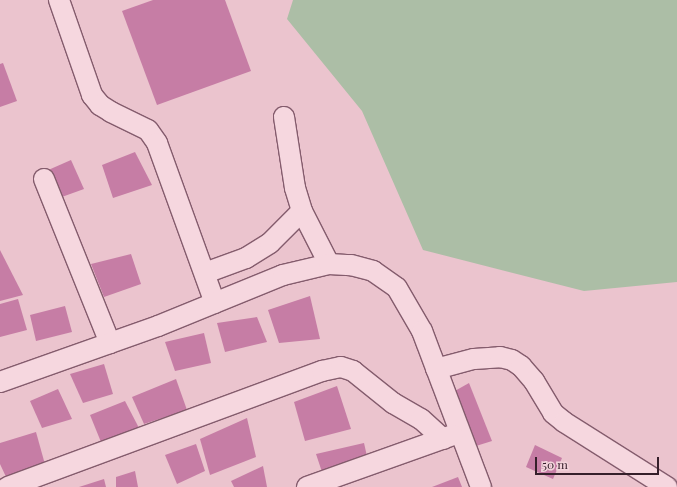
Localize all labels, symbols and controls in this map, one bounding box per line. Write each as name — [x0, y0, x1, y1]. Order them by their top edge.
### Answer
scale bar — [537, 449, 661, 475]
text: 50 m — [542, 456, 568, 472]

